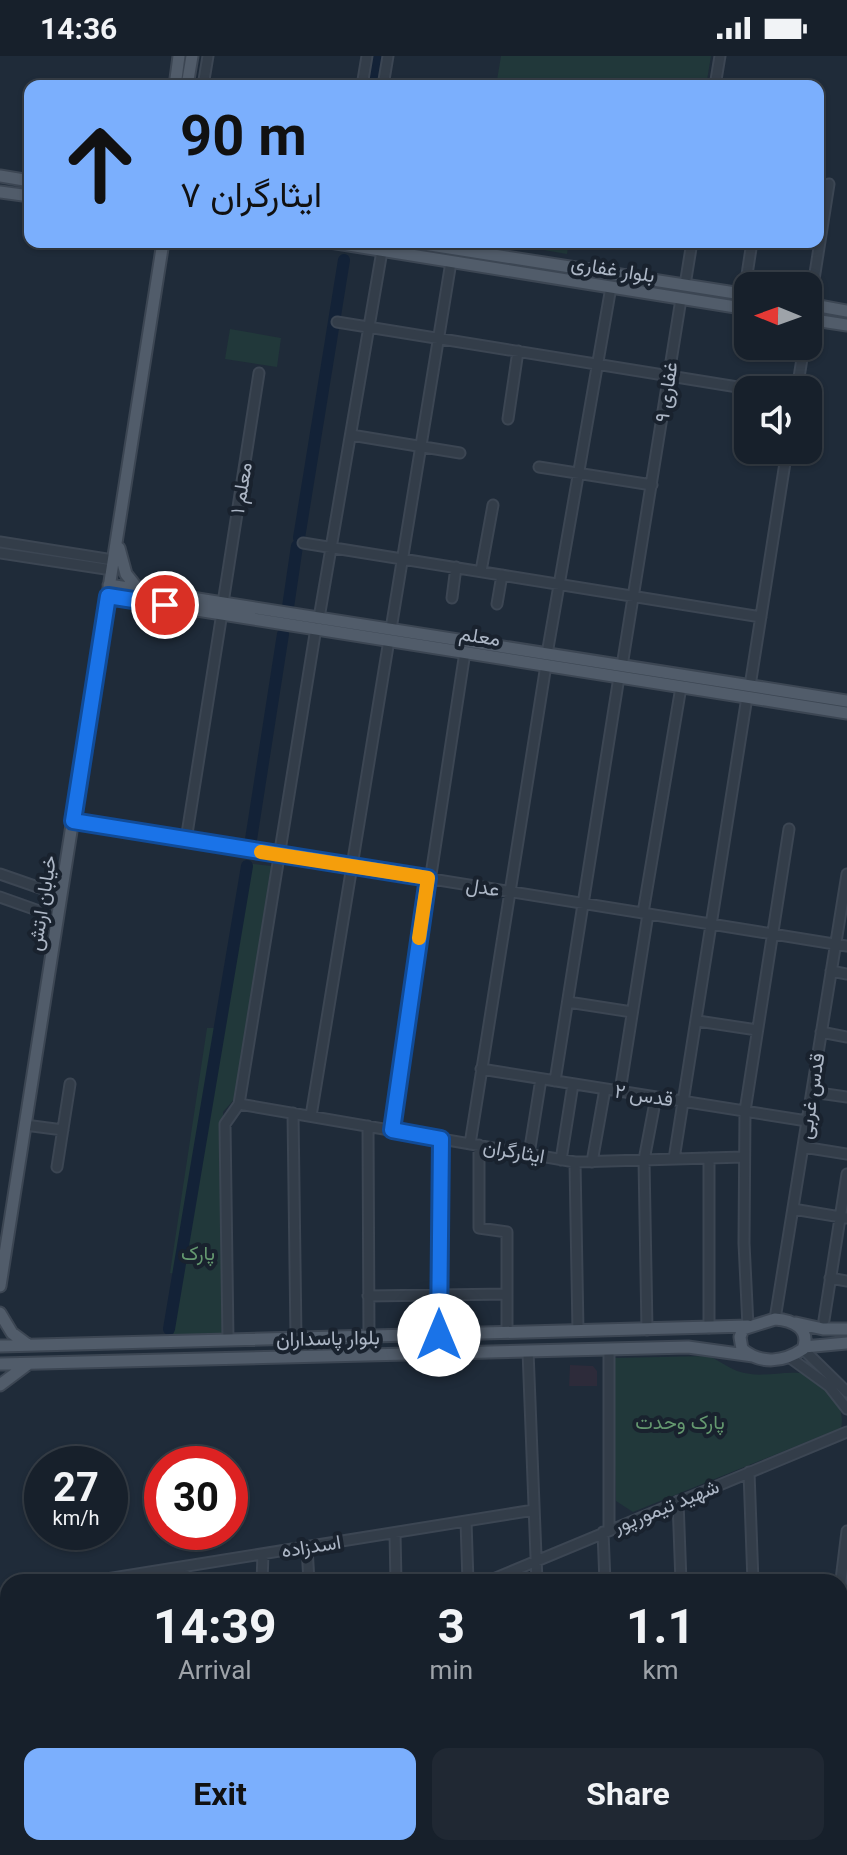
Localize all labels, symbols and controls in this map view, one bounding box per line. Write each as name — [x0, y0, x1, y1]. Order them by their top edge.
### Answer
text: 14:36 — [40, 11, 117, 46]
text: 90 m — [180, 103, 307, 169]
icon: ahead — [48, 112, 152, 216]
text: ایثارگران ۷ — [180, 174, 322, 216]
street label: بلوار غفاری — [569, 251, 656, 288]
north arrow — [734, 272, 822, 360]
map controls — [734, 272, 822, 464]
street label: غفاری ۹ — [649, 360, 684, 424]
button: sound — [734, 376, 822, 464]
street label: معلم ۱ — [225, 460, 258, 516]
pin — [131, 571, 199, 639]
icon: arrive — [143, 583, 187, 627]
street label: معلم — [458, 621, 502, 652]
street label: خیابان ارتش — [23, 853, 62, 953]
street label: عدل — [464, 872, 502, 902]
street label: قدس غربی — [792, 1051, 831, 1141]
street label: قدس ۲ — [613, 1079, 675, 1111]
street label: ایثارگران — [481, 1134, 547, 1169]
park label: پارک — [181, 1241, 215, 1267]
position arrow — [397, 1293, 481, 1377]
street label: بلوار پاسداران — [276, 1325, 380, 1353]
park label: پارک وحدت — [635, 1410, 725, 1436]
speed limit sign: 30 — [144, 1446, 248, 1550]
text: 27 — [53, 1464, 99, 1511]
street label: شهید تیمورپور — [609, 1474, 723, 1540]
text: km/h — [53, 1506, 99, 1530]
street label: اسدزاده — [279, 1529, 343, 1564]
text: 14:39 — [153, 1598, 277, 1655]
text: 3 — [438, 1598, 465, 1655]
text: 1.1 — [626, 1598, 695, 1655]
text: Arrival — [178, 1655, 252, 1685]
text: min — [430, 1655, 473, 1685]
text: km — [643, 1655, 679, 1685]
button: Exit — [24, 1748, 416, 1840]
button: Share — [432, 1748, 824, 1840]

